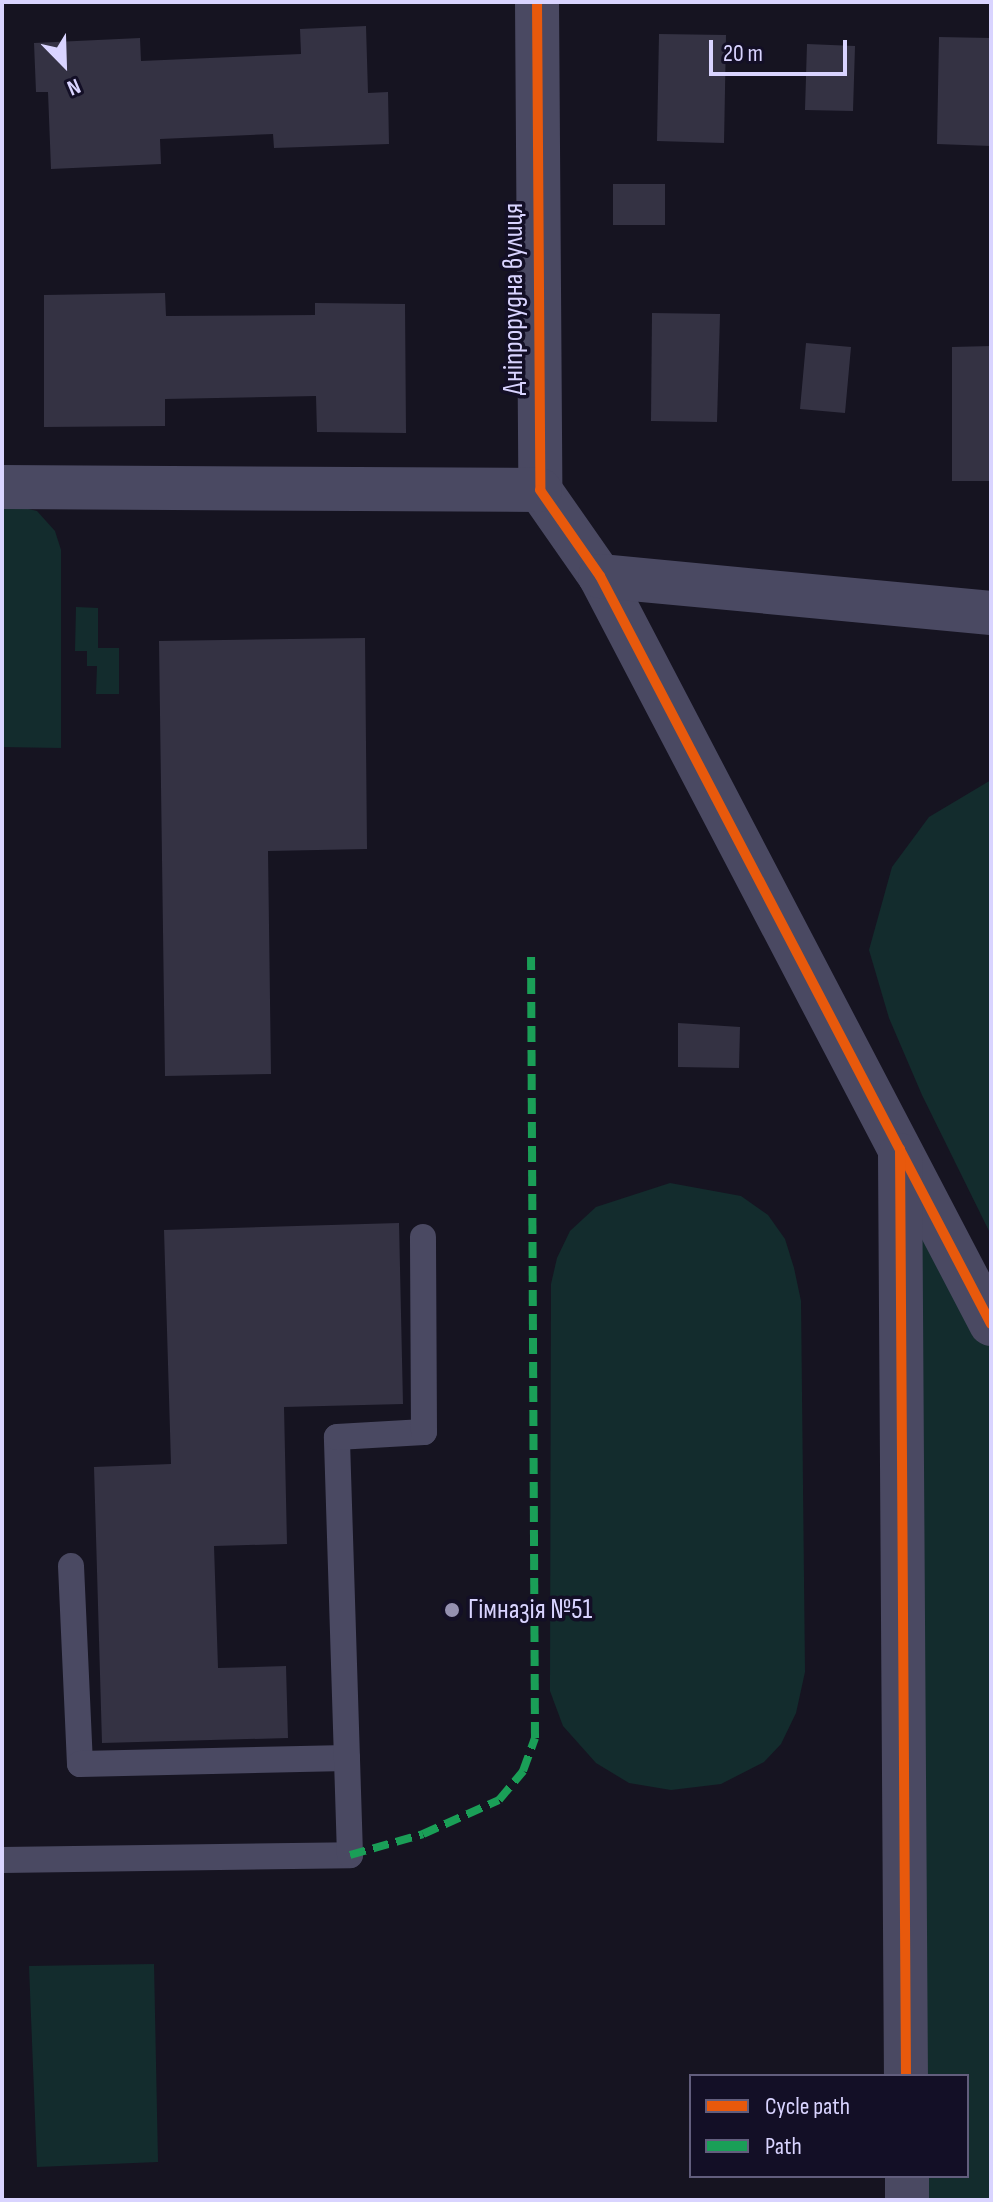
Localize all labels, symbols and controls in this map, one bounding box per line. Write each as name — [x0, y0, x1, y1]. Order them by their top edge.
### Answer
north arrow — [24, 24, 104, 104]
scale bar — [713, 24, 851, 74]
text: 20 m — [723, 39, 763, 68]
text: N — [63, 72, 84, 101]
street label: Дніпрорудна вулиця — [497, 203, 531, 395]
place label: Гімназія №51 — [468, 1593, 592, 1627]
marker: Гімназія №51 — [443, 1601, 461, 1619]
legend — [689, 2074, 969, 2178]
text: Cycle path — [765, 2092, 850, 2121]
text: Path — [765, 2132, 802, 2161]

